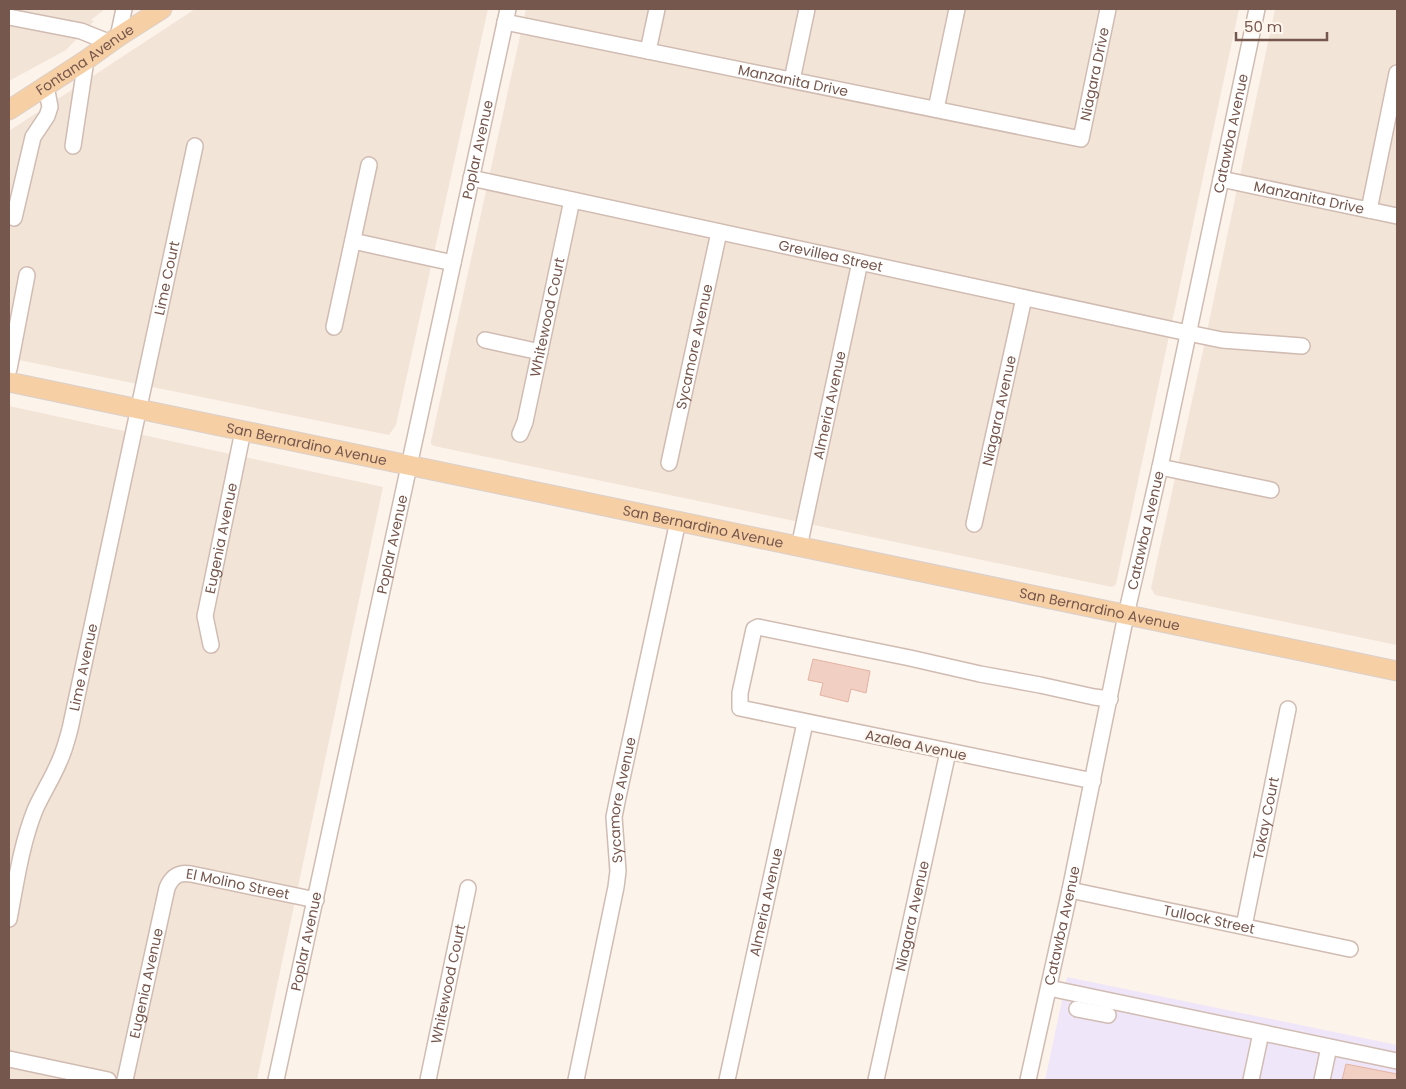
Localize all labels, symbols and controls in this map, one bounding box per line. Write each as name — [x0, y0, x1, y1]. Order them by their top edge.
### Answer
scale bar — [1236, 10, 1327, 42]
text: 50 m — [1244, 16, 1282, 37]
street label: Fontana Avenue — [32, 19, 138, 100]
street label: Niagara Drive — [1075, 25, 1114, 123]
street label: Manzanita Drive — [736, 60, 850, 102]
street label: Catawba Avenue — [1208, 72, 1253, 195]
street label: Poplar Avenue — [457, 98, 498, 201]
street label: Manzanita Drive — [1252, 176, 1366, 219]
street label: Grevillea Street — [777, 235, 885, 277]
street label: Lime Court — [149, 239, 184, 317]
street label: Whitewood Court — [525, 256, 570, 379]
street label: Sycamore Avenue — [671, 282, 718, 411]
street label: Almeria Avenue — [808, 349, 851, 461]
street label: Niagara Avenue — [977, 353, 1021, 468]
street label: San Bernardino Avenue — [224, 417, 389, 471]
street label: Catawba Avenue — [1122, 469, 1169, 592]
street label: Eugenia Avenue — [200, 481, 242, 595]
street label: Poplar Avenue — [372, 493, 413, 596]
street label: San Bernardino Avenue — [621, 500, 786, 553]
street label: San Bernardino Avenue — [1017, 583, 1182, 636]
street label: Lime Avenue — [64, 621, 102, 713]
street label: Azalea Avenue — [863, 724, 969, 766]
street label: Sycamore Avenue — [604, 735, 641, 864]
street label: Tokay Court — [1248, 775, 1284, 861]
street label: Almeria Avenue — [744, 846, 787, 958]
street label: Niagara Avenue — [890, 858, 934, 973]
street label: El Molino Street — [185, 863, 291, 904]
street label: Catawba Avenue — [1039, 864, 1085, 987]
street label: Poplar Avenue — [286, 889, 327, 993]
street label: Tullock Street — [1161, 900, 1256, 939]
street label: Whitewood Court — [426, 922, 470, 1046]
street label: Eugenia Avenue — [124, 926, 168, 1040]

